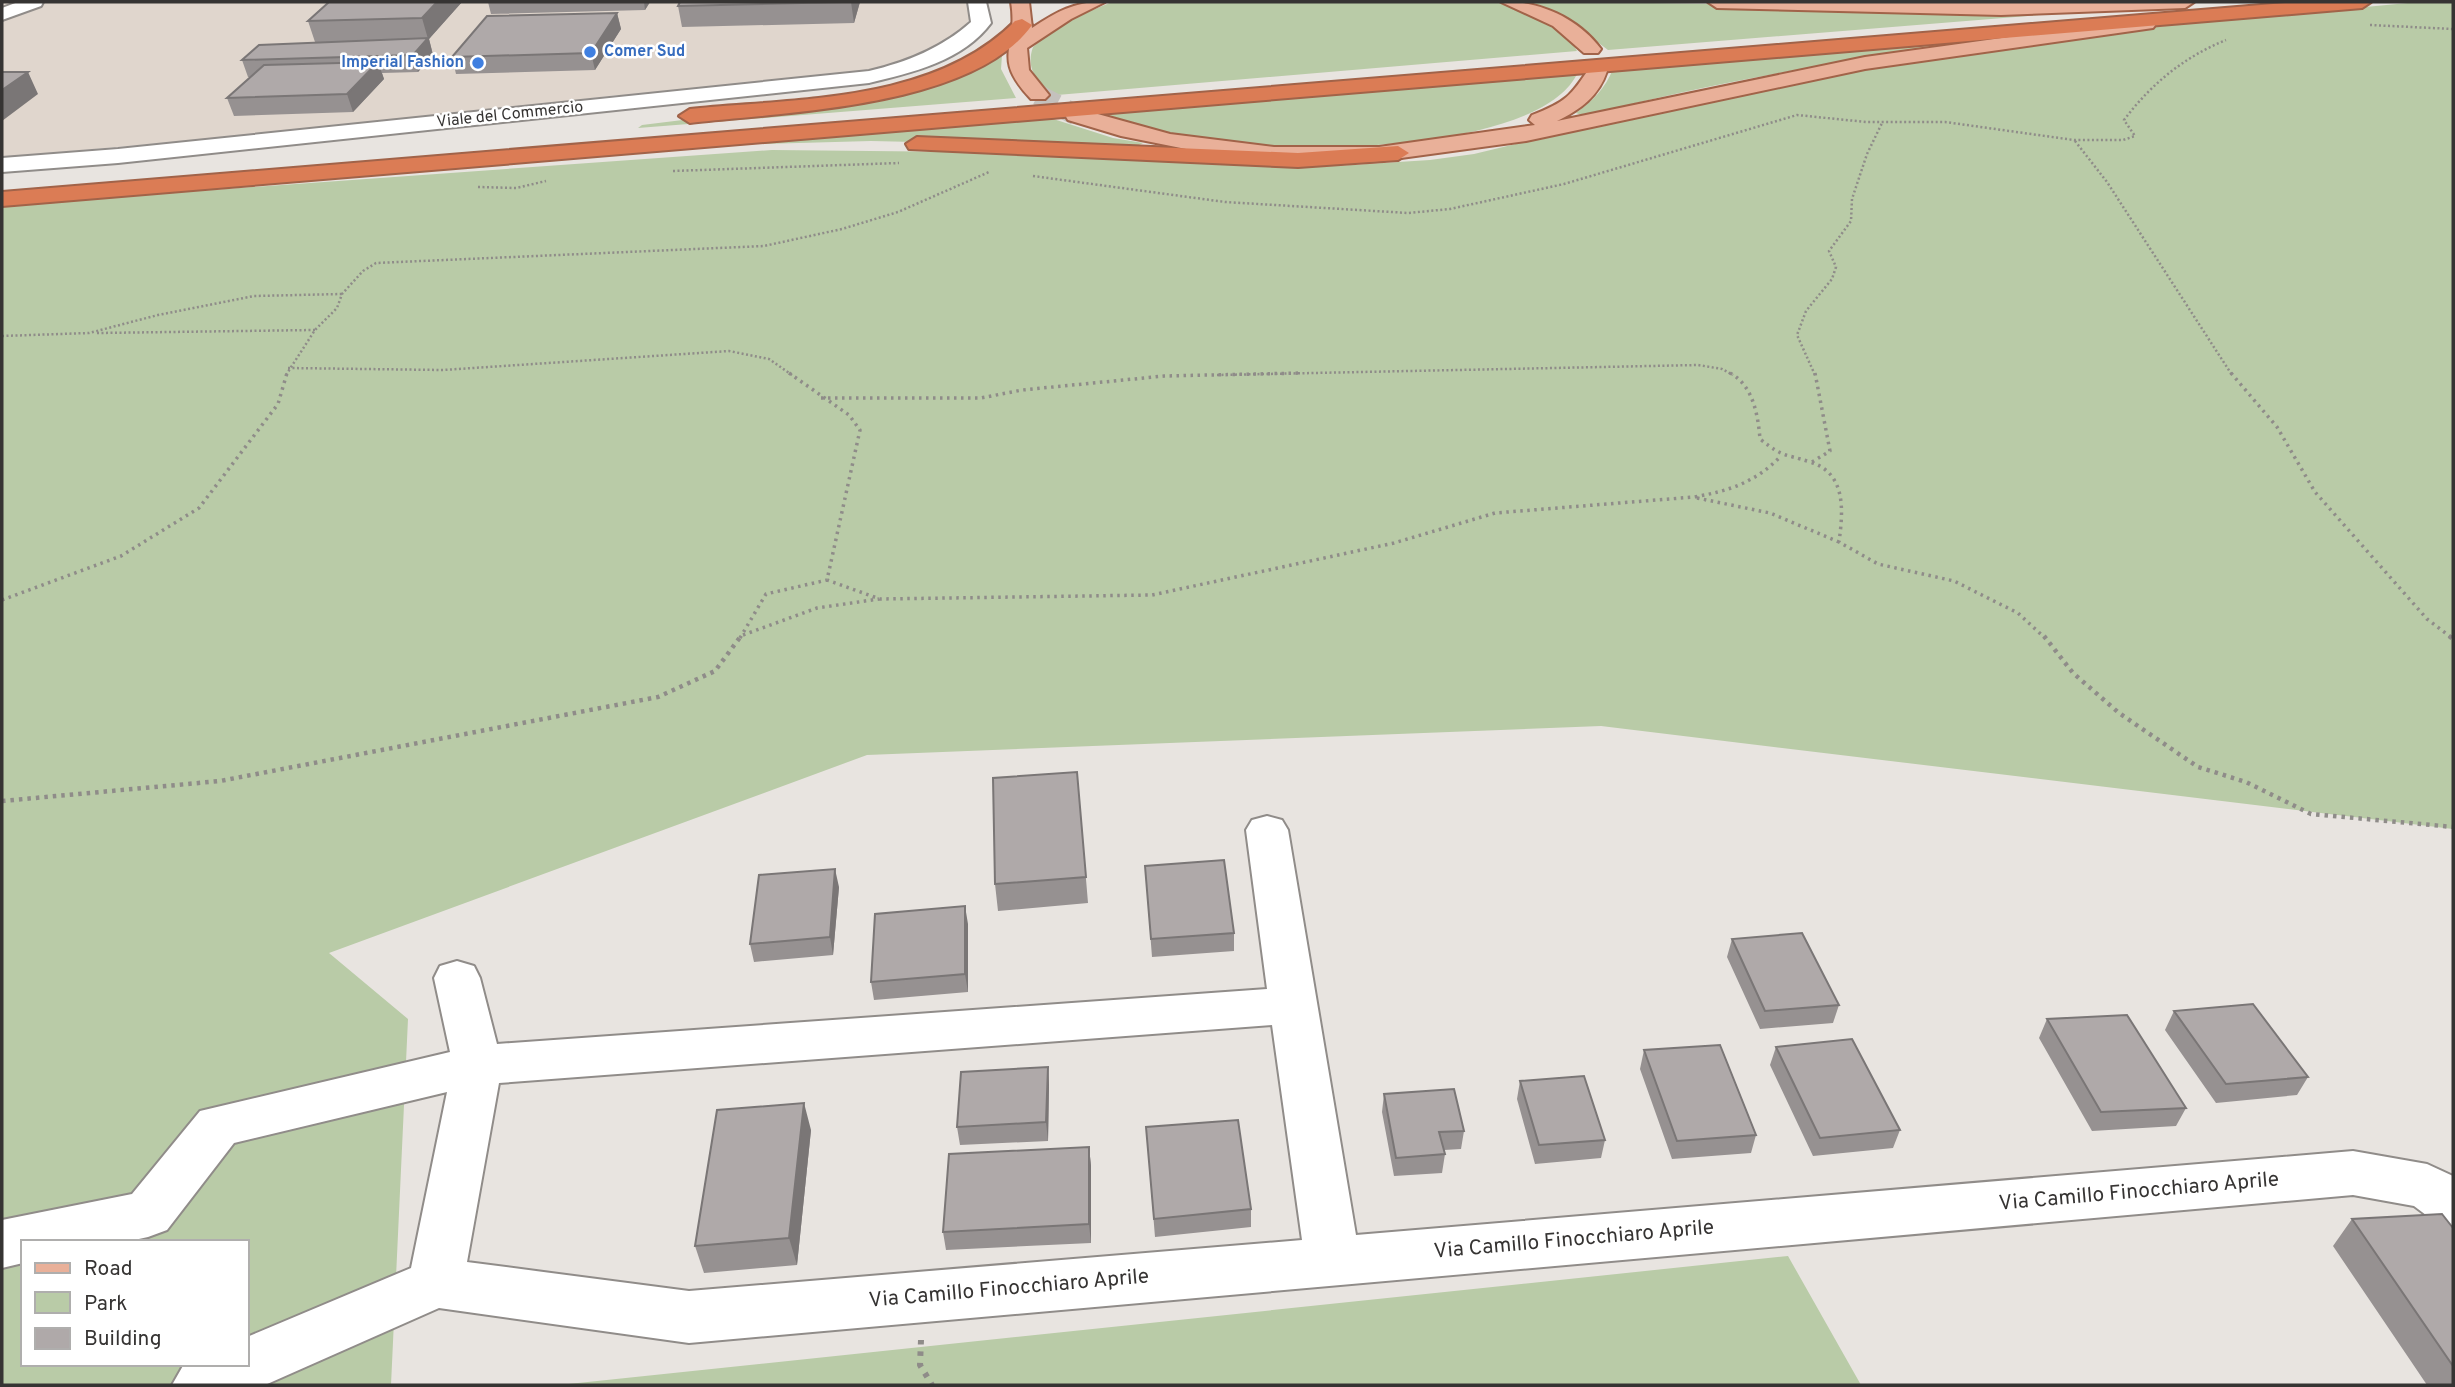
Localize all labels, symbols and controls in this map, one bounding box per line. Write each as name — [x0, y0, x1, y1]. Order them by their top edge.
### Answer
place label: Comer Sud — [604, 42, 685, 62]
marker: Comer Sud — [582, 44, 598, 60]
place label: Imperial Fashion — [341, 53, 464, 73]
marker: Imperial Fashion — [470, 55, 486, 71]
street label: Viale del Commercio — [436, 97, 584, 133]
street label: Via Camillo Finocchiaro Aprile — [1998, 1166, 2280, 1218]
street label: Via Camillo Finocchiaro Aprile — [1433, 1214, 1715, 1266]
legend — [21, 1240, 248, 1366]
text: Road — [84, 1256, 133, 1283]
street label: Via Camillo Finocchiaro Aprile — [868, 1263, 1150, 1315]
text: Park — [84, 1291, 127, 1318]
text: Building — [84, 1326, 162, 1353]

